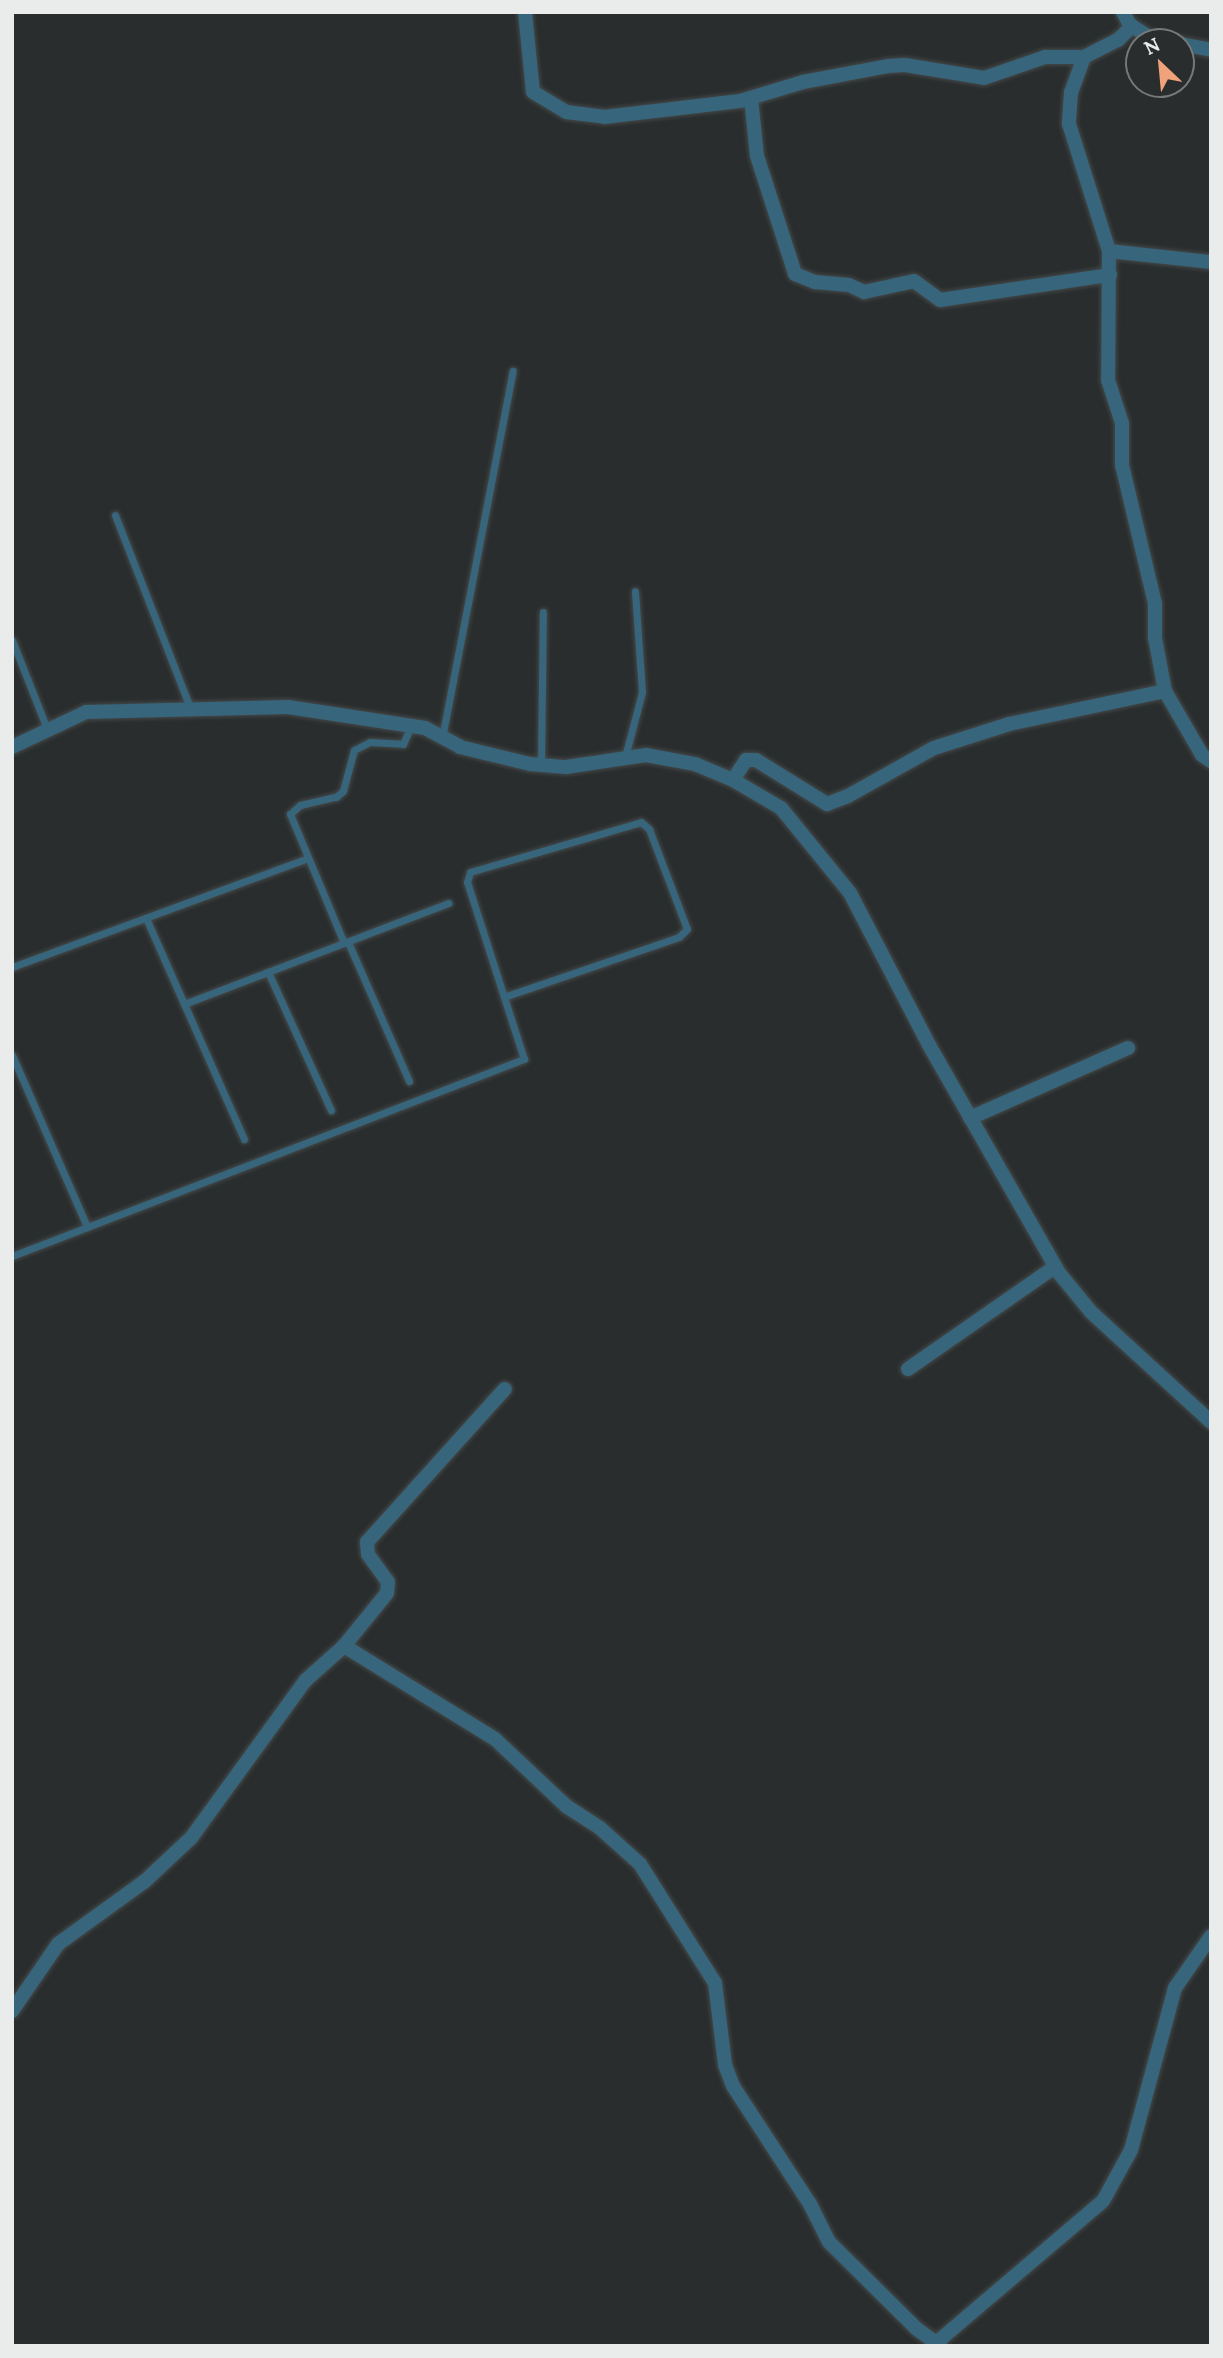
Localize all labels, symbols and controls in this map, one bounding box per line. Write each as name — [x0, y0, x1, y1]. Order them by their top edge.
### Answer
north arrow — [1125, 28, 1195, 98]
text: N — [1140, 32, 1164, 60]

